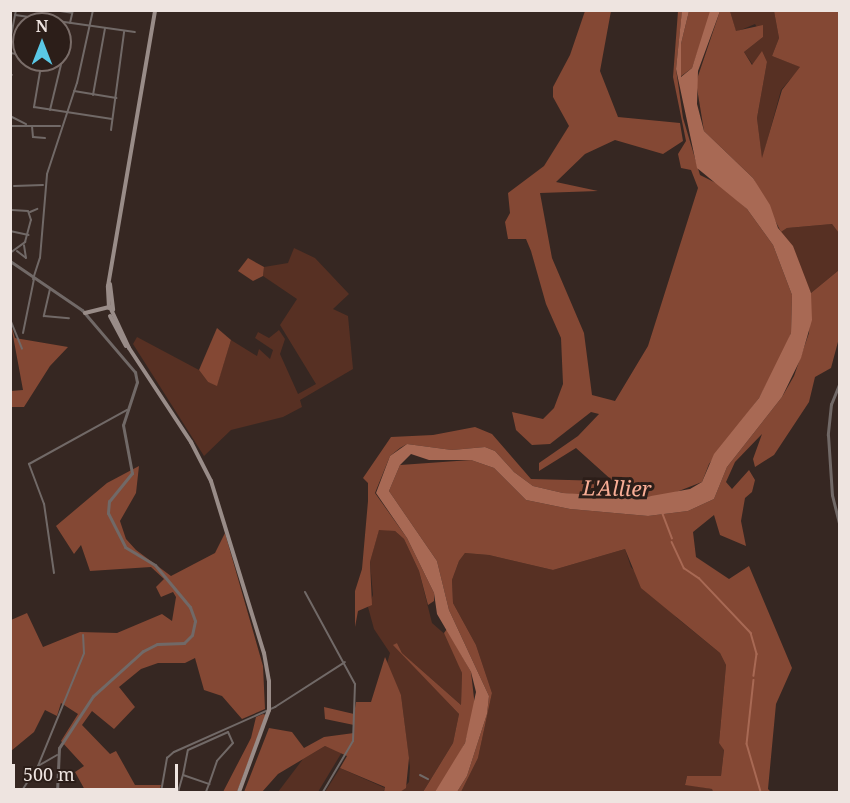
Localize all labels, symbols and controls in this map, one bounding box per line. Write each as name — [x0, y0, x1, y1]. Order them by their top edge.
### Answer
north arrow — [12, 12, 72, 72]
text: N — [36, 15, 48, 37]
water label: L'Allier — [582, 475, 652, 501]
scale bar — [15, 752, 182, 790]
text: 500 m — [23, 762, 75, 786]

